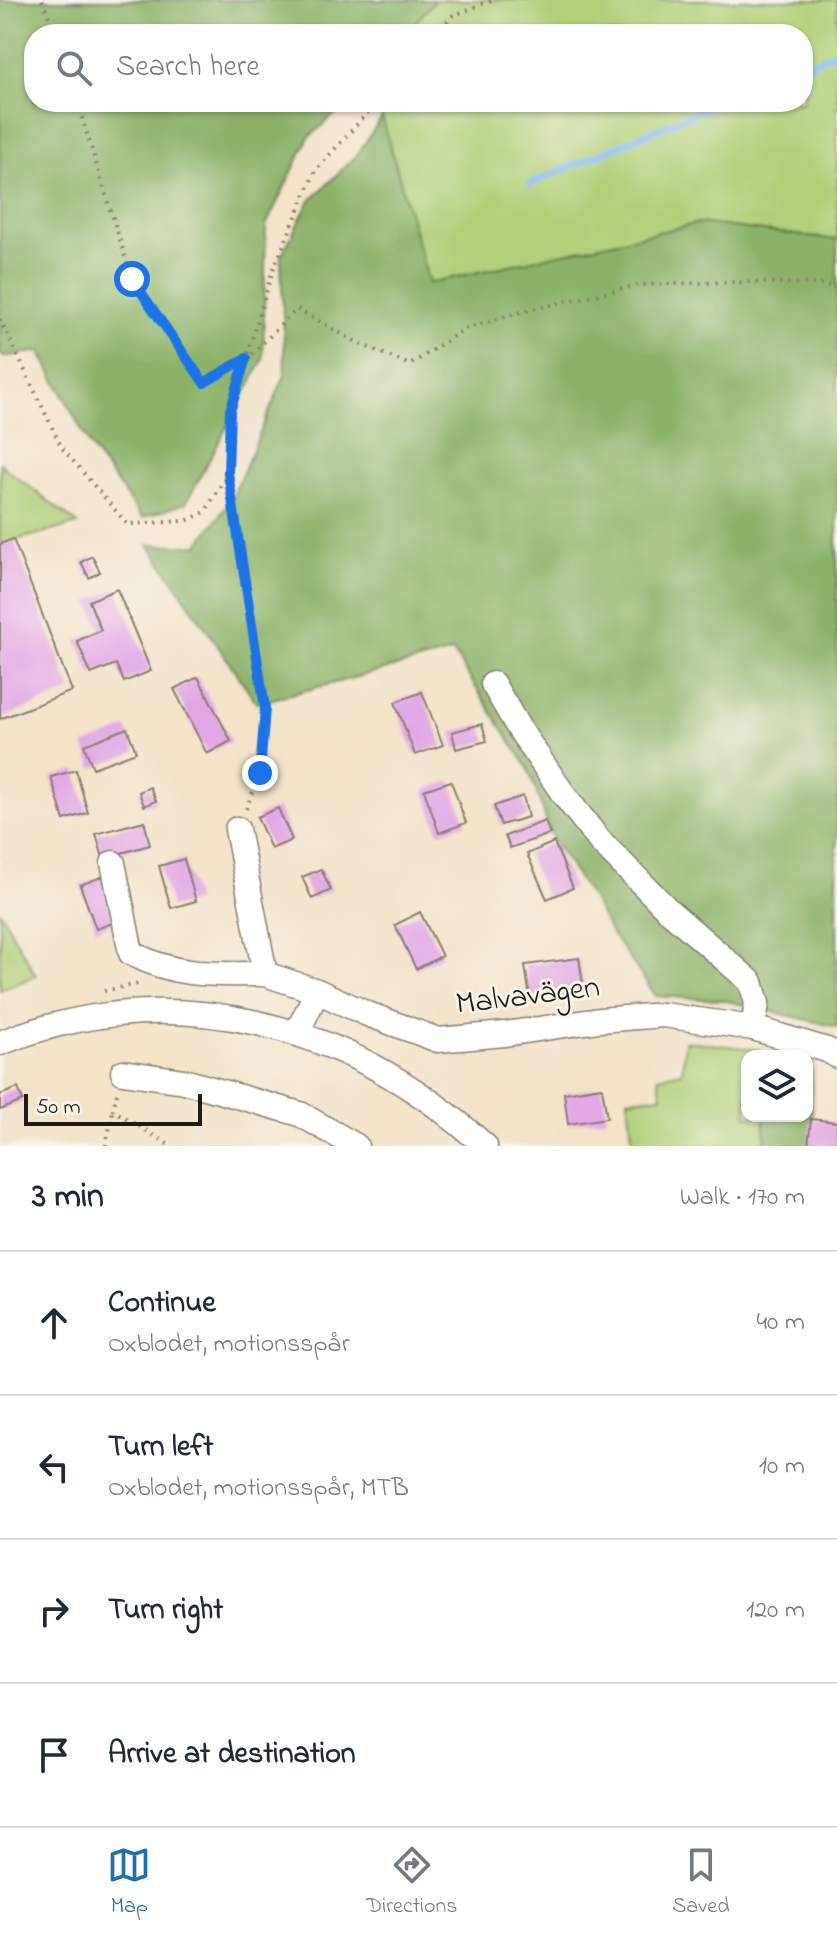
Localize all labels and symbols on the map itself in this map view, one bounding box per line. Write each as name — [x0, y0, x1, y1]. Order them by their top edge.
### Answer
route start — [114, 261, 150, 297]
route end — [242, 755, 278, 791]
street label: Malvavägen — [453, 965, 603, 1029]
scale bar — [24, 1090, 202, 1126]

